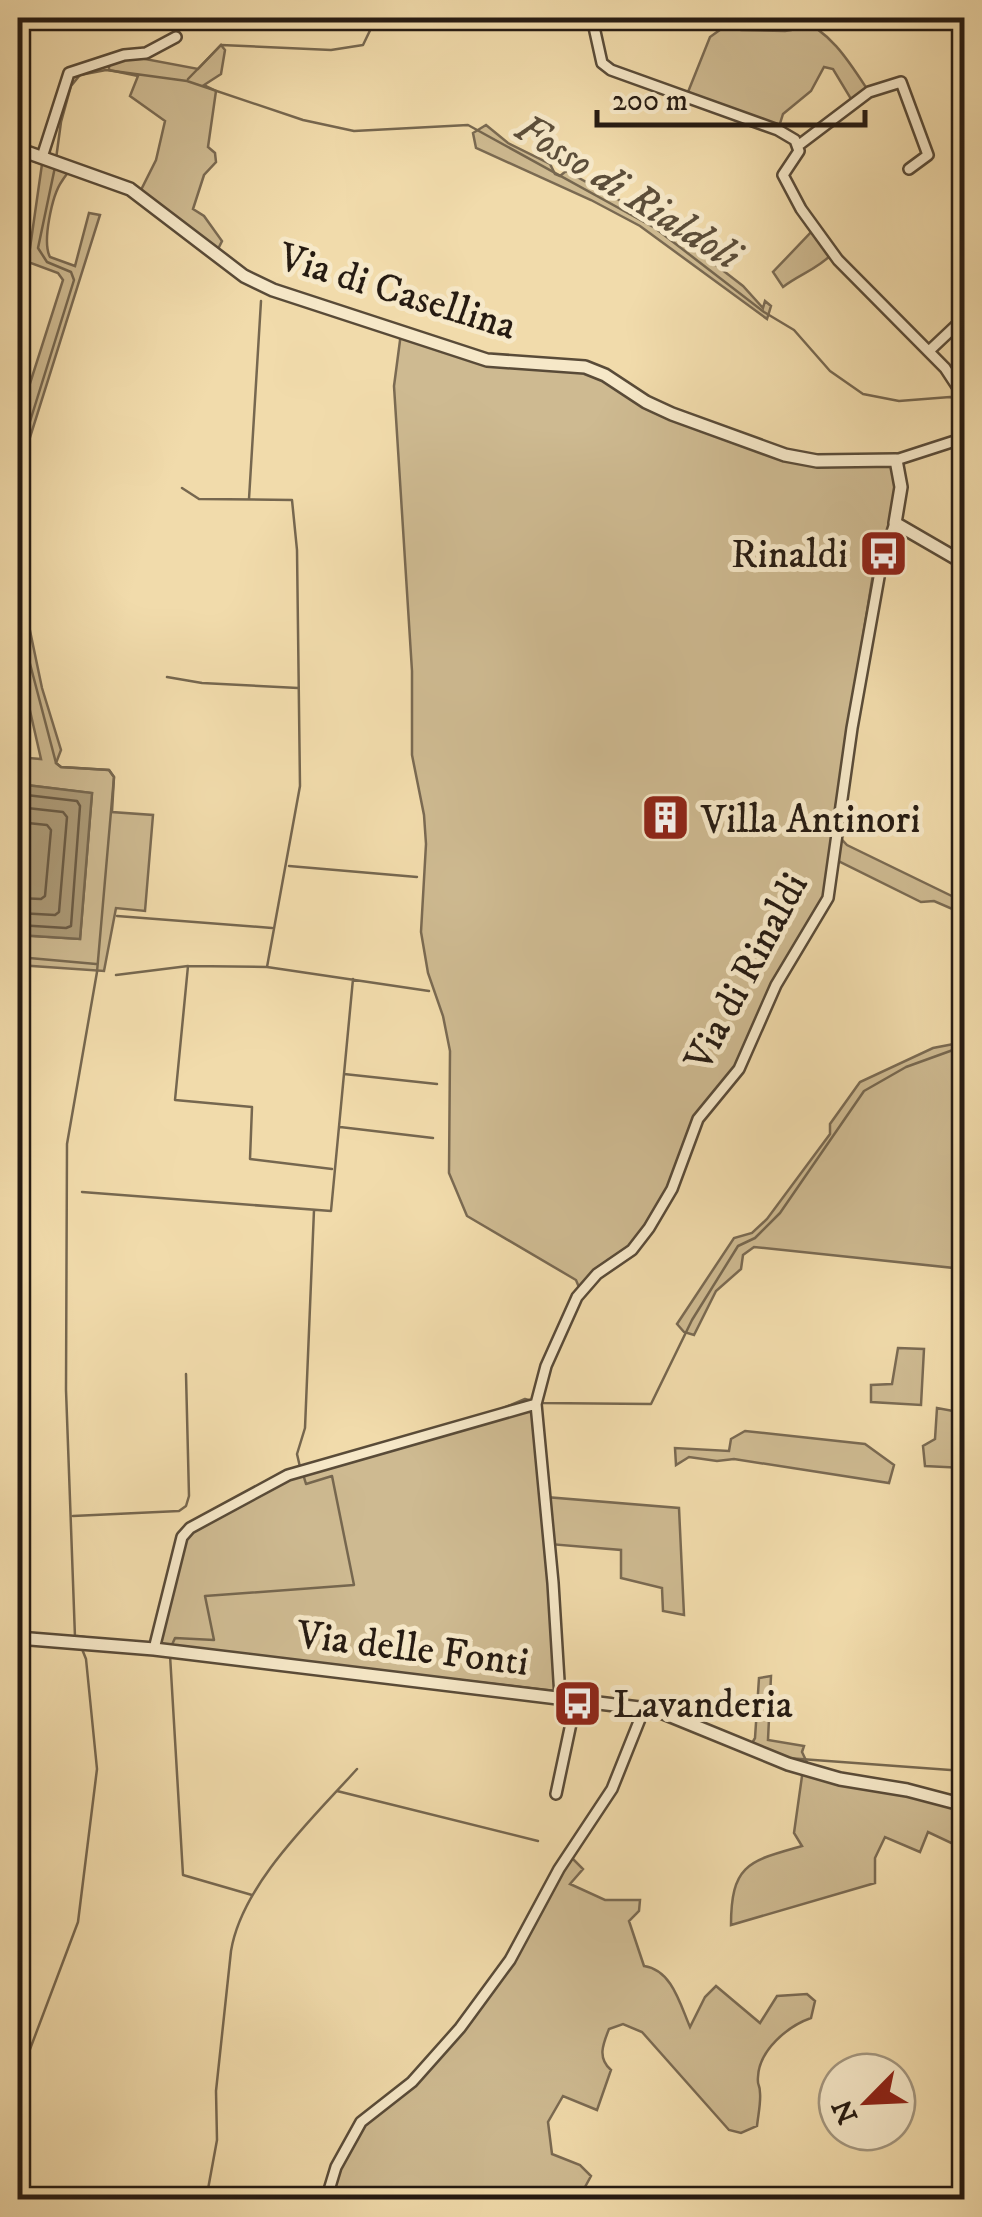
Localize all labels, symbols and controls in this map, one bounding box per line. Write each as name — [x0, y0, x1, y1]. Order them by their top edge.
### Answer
scale bar — [597, 65, 864, 127]
text: 200 m — [612, 83, 688, 120]
water label: Fosso di Rialdoli — [505, 103, 752, 284]
street label: Via di Casellina — [271, 233, 522, 353]
bus stop icon: Rinaldi — [857, 527, 909, 579]
place label: Rinaldi — [731, 531, 848, 581]
building icon: Villa Antinori — [640, 792, 692, 844]
place label: Villa Antinori — [700, 796, 920, 846]
street label: Via di Rinaldi — [674, 865, 821, 1081]
street label: Via delle Fonti — [293, 1611, 531, 1689]
bus stop icon: Lavanderia — [552, 1677, 604, 1729]
place label: Lavanderia — [613, 1681, 793, 1731]
north arrow — [817, 2052, 917, 2152]
text: N — [825, 2094, 866, 2129]

